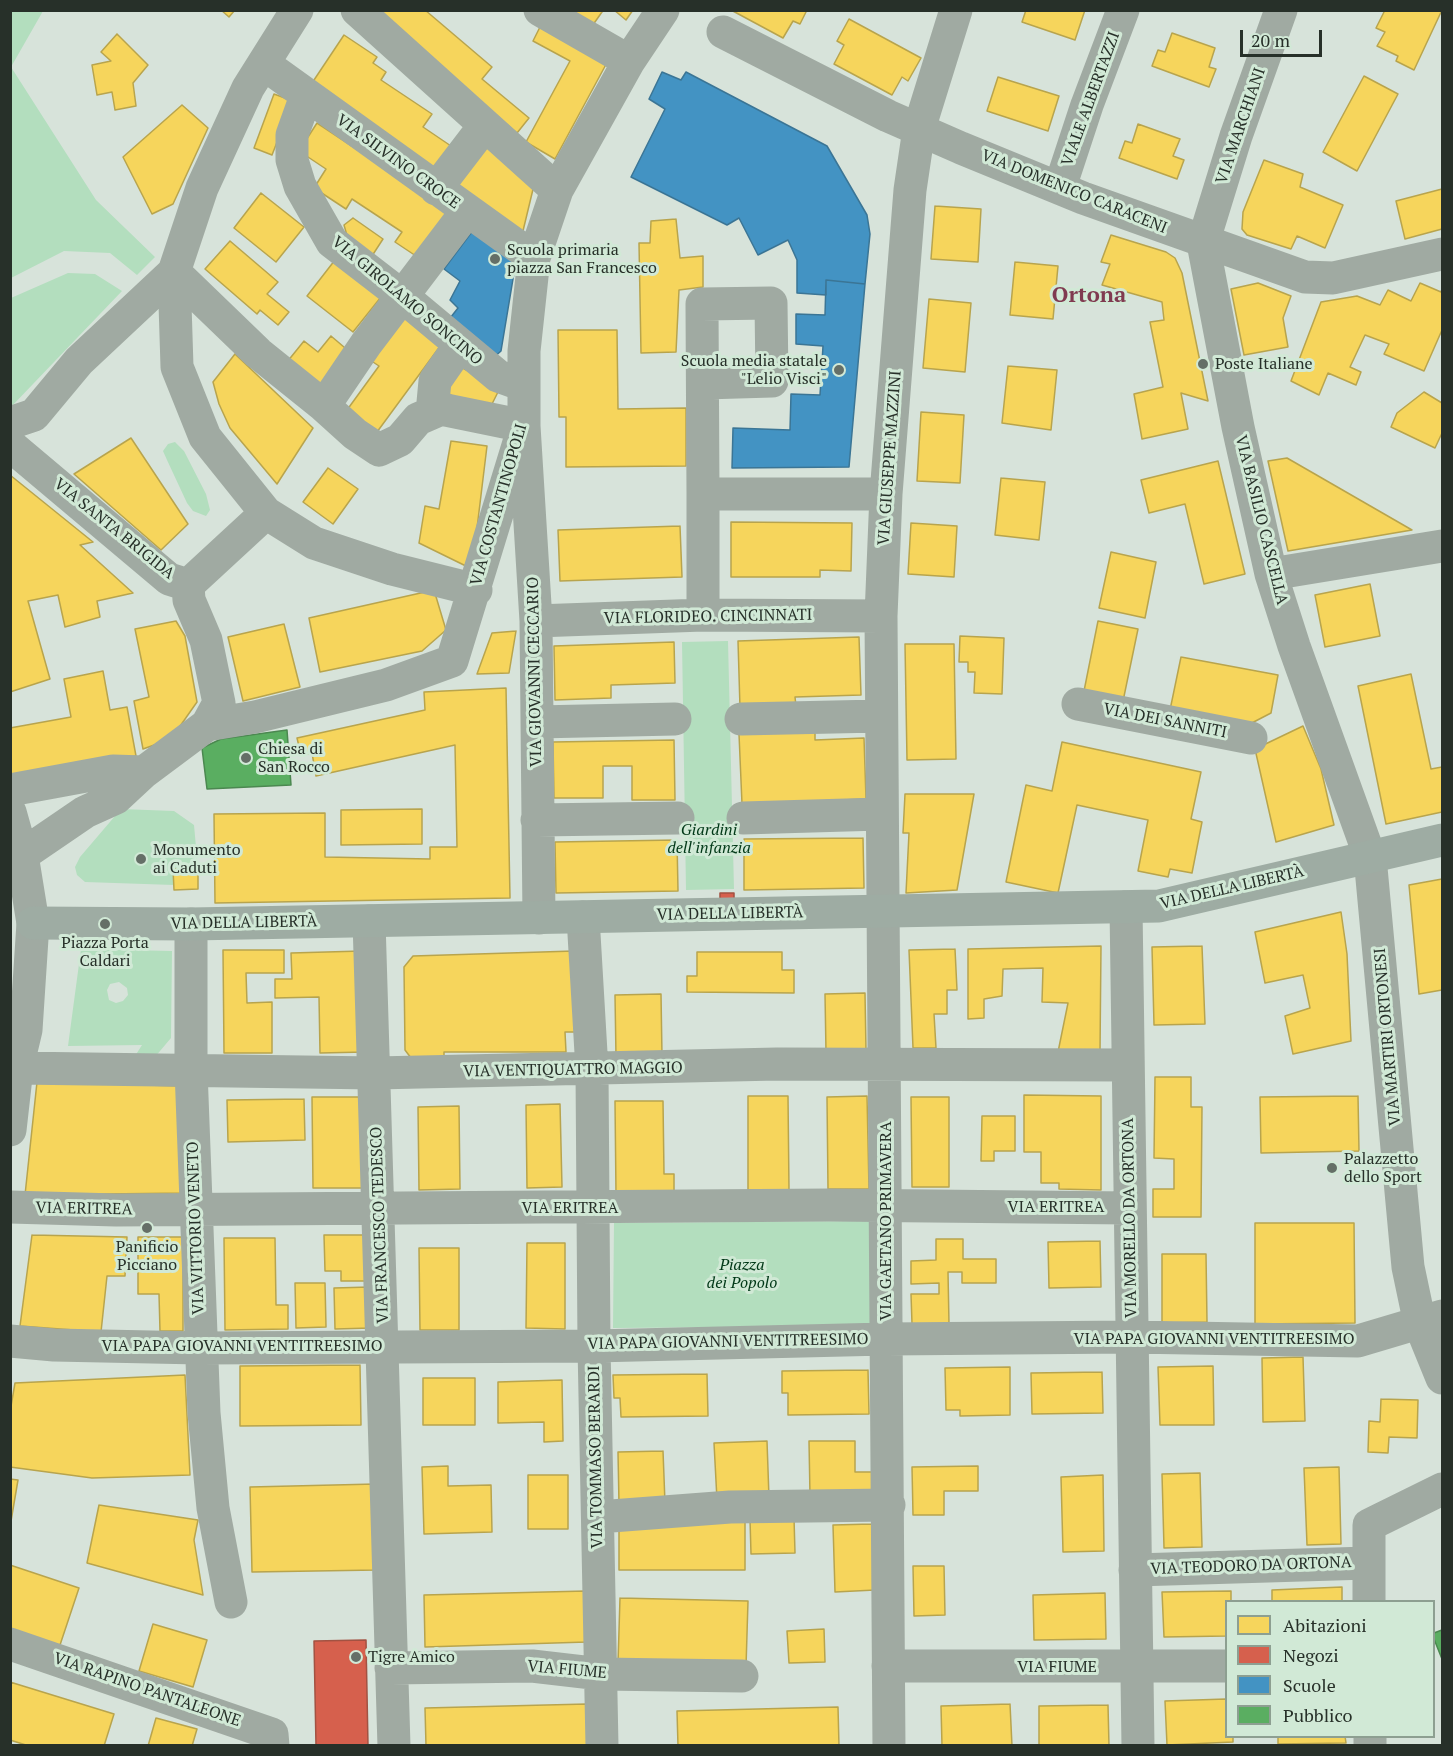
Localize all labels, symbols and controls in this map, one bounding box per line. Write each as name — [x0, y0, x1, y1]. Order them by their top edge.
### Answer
scale bar — [1243, 18, 1326, 56]
text: 20 m — [1251, 28, 1290, 52]
street label: VIALE ALBERTAZZI — [1058, 29, 1124, 169]
street label: VIA MARCHIANI — [1212, 65, 1270, 187]
street label: VIA SILVINO CROCE — [332, 111, 464, 213]
street label: VIA DOMENICO CARACENI — [978, 146, 1170, 238]
street label: VIA GIROLAMO SONCINO — [328, 232, 486, 370]
place label: Scuola primaria piazza San Francesco — [507, 240, 657, 278]
marker: Scuola primaria piazza San Francesco — [488, 252, 502, 266]
district label: Ortona — [1052, 283, 1126, 309]
place label: Scuola media statale "Lelio Visci" — [681, 351, 827, 389]
place label: Poste Italiane — [1215, 354, 1313, 374]
marker: Poste Italiane — [1196, 357, 1210, 371]
marker: Scuola media statale "Lelio Visci" — [832, 363, 846, 377]
street label: VIA GIUSEPPE MAZZINI — [874, 370, 906, 546]
street label: VIA COSTANTINOPOLI — [467, 422, 531, 588]
street label: VIA BASILIO CASCELLA — [1231, 433, 1291, 607]
street label: VIA SANTA BRIGIDA — [50, 474, 178, 584]
street label: VIA GIOVANNI CECCARIO — [524, 577, 546, 767]
street label: VIA FLORIDEO. CINCINNATI — [603, 606, 813, 628]
street label: VIA DEI SANNITI — [1101, 700, 1229, 742]
place label: Chiesa di San Rocco — [258, 739, 330, 777]
marker: Chiesa di San Rocco — [239, 751, 253, 765]
park label: Giardini dell'infanzia — [667, 820, 751, 858]
place label: Monumento ai Caduti — [153, 840, 241, 878]
marker: Monumento ai Caduti — [134, 852, 148, 866]
street label: VIA DELLA LIBERTÀ — [1158, 862, 1306, 914]
street label: VIA DELLA LIBERTÀ — [656, 903, 804, 925]
street label: VIA DELLA LIBERTÀ — [170, 912, 318, 934]
marker: Piazza Porta Caldari — [98, 917, 112, 931]
place label: Piazza Porta Caldari — [61, 933, 149, 971]
street label: VIA MARTIRI ORTONESI — [1371, 947, 1405, 1127]
street label: VIA VENTIQUATTRO MAGGIO — [463, 1058, 683, 1082]
street label: VIA MORELLO DA ORTONA — [1119, 1118, 1141, 1318]
street label: VIA GAETANO PRIMAVERA — [876, 1121, 896, 1321]
street label: VIA FRANCESCO TEDESCO — [367, 1126, 393, 1324]
street label: VIA VITTORIO VENETO — [183, 1141, 209, 1315]
place label: Palazzetto dello Sport — [1344, 1149, 1422, 1187]
marker: Palazzetto dello Sport — [1325, 1161, 1339, 1175]
street label: VIA ERITREA — [1008, 1197, 1104, 1217]
street label: VIA ERITREA — [522, 1198, 618, 1218]
street label: VIA ERITREA — [35, 1199, 133, 1219]
marker: Panificio Picciano — [140, 1221, 154, 1235]
place label: Panificio Picciano — [116, 1237, 178, 1275]
park label: Piazza dei Popolo — [707, 1255, 777, 1293]
street label: VIA PAPA GIOVANNI VENTITREESIMO — [1073, 1329, 1355, 1349]
street label: VIA PAPA GIOVANNI VENTITREESIMO — [587, 1330, 869, 1354]
street label: VIA PAPA GIOVANNI VENTITREESIMO — [101, 1336, 383, 1356]
street label: VIA TOMMASO BERARDI — [585, 1365, 607, 1549]
street label: VIA TEODORO DA ORTONA — [1150, 1553, 1352, 1579]
legend — [1225, 1600, 1435, 1738]
text: Abitazioni — [1283, 1613, 1367, 1637]
text: Negozi — [1283, 1643, 1339, 1667]
place label: Tigre Amico — [368, 1647, 455, 1667]
street label: VIA RAPINO PANTALEONE — [51, 1649, 243, 1731]
marker: Tigre Amico — [349, 1650, 363, 1664]
street label: VIA FIUME — [526, 1657, 608, 1683]
street label: VIA FIUME — [1017, 1657, 1097, 1677]
text: Scuole — [1283, 1673, 1336, 1697]
text: Pubblico — [1283, 1703, 1353, 1727]

